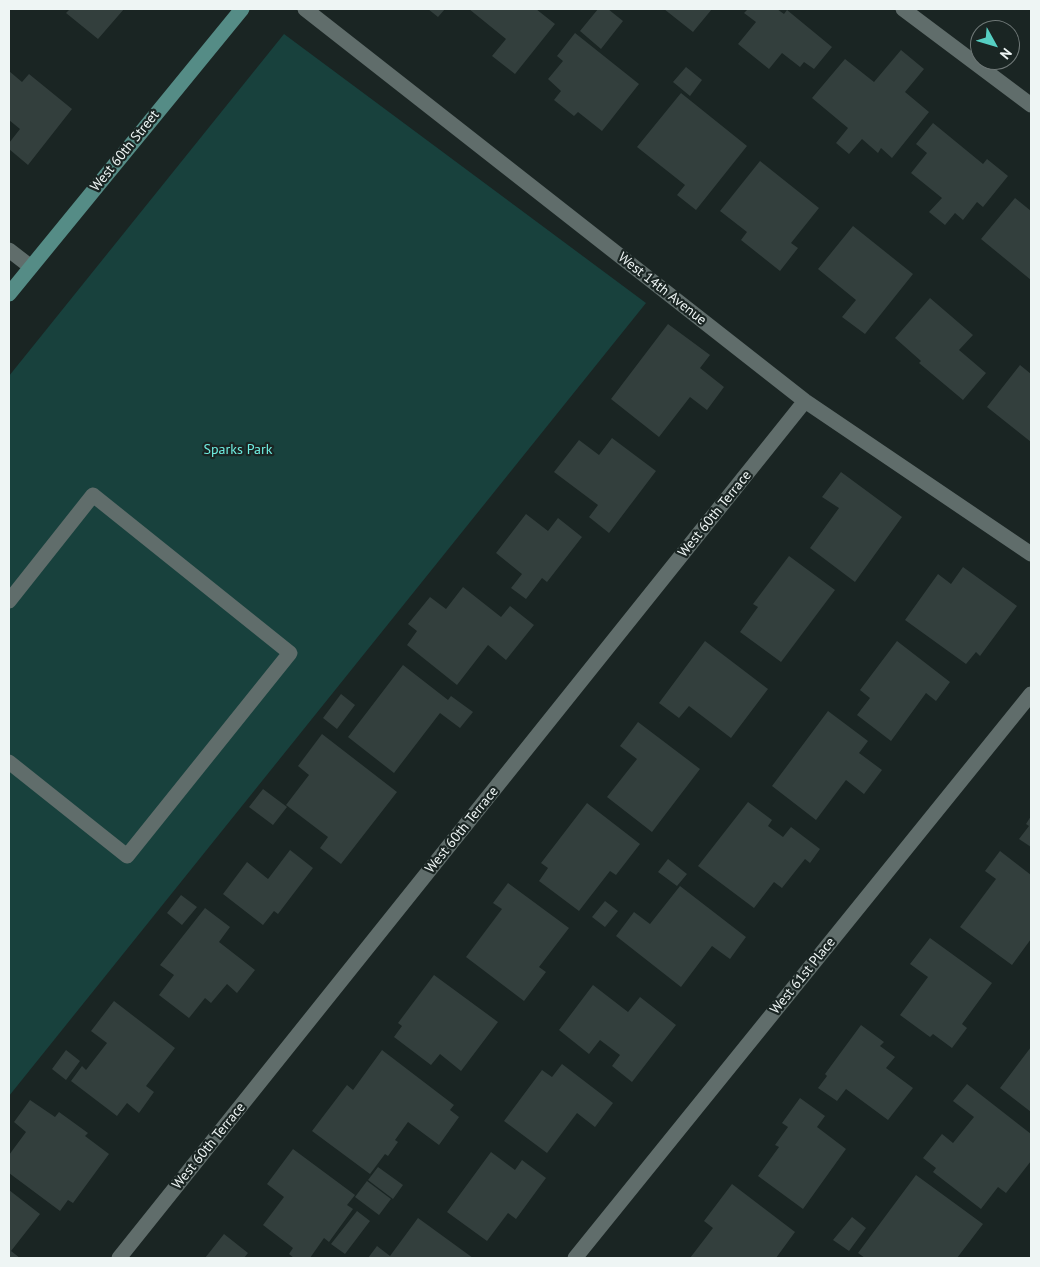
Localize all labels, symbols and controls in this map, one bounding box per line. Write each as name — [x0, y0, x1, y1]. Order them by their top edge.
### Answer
north arrow — [970, 20, 1020, 70]
text: N — [996, 45, 1016, 63]
street label: West 60th Street — [87, 107, 163, 195]
street label: West 14th Avenue — [614, 249, 710, 329]
park label: Sparks Park — [204, 442, 272, 458]
street label: West 60th Terrace — [675, 467, 755, 561]
street label: West 60th Terrace — [422, 783, 502, 877]
street label: West 61st Place — [767, 934, 839, 1018]
street label: West 60th Terrace — [169, 1099, 249, 1193]

